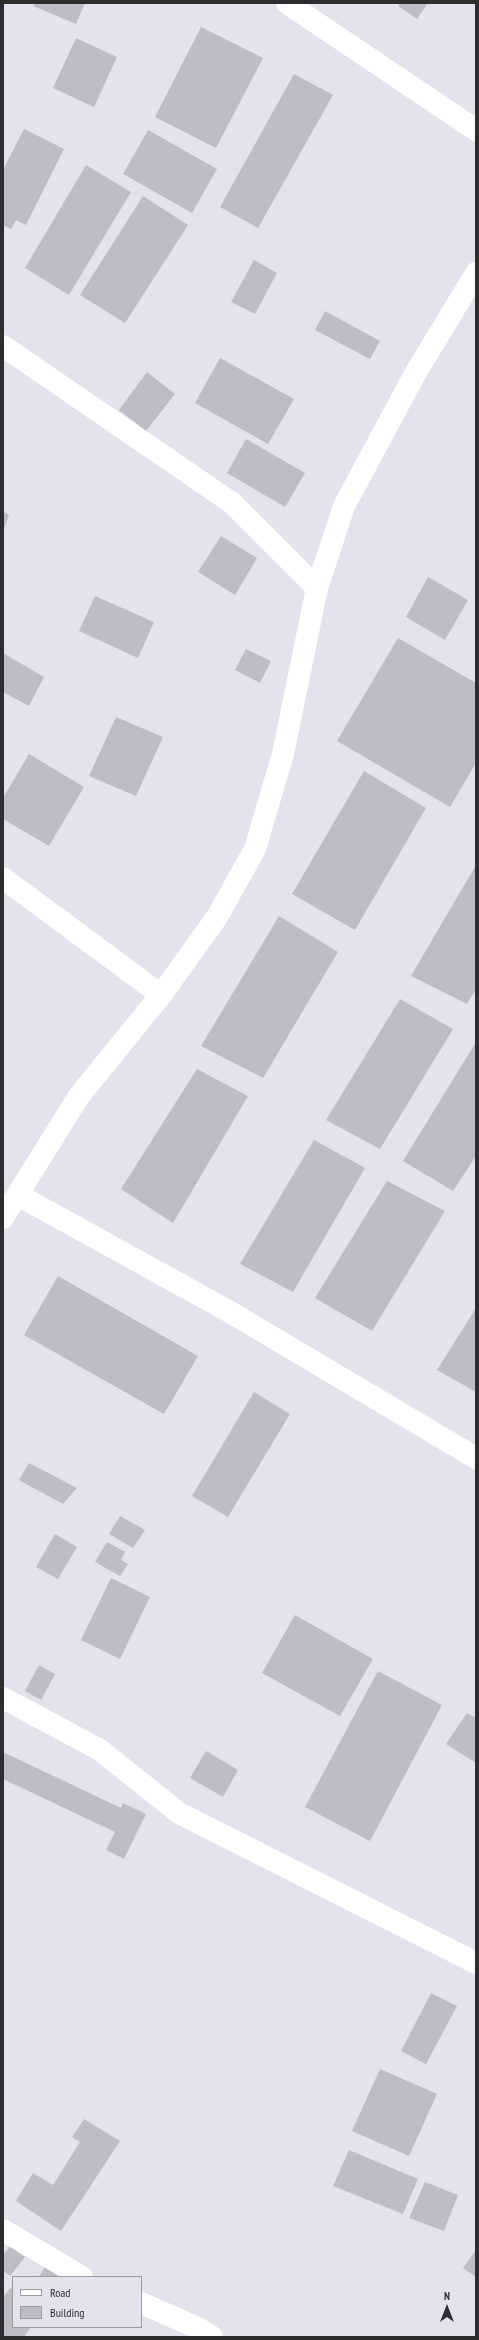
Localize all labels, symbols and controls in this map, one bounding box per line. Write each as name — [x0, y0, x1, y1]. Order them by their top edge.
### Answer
legend — [12, 2276, 142, 2328]
text: Road — [50, 2285, 70, 2300]
north arrow — [427, 2288, 467, 2328]
text: N — [444, 2289, 450, 2303]
text: Building — [50, 2305, 85, 2320]

